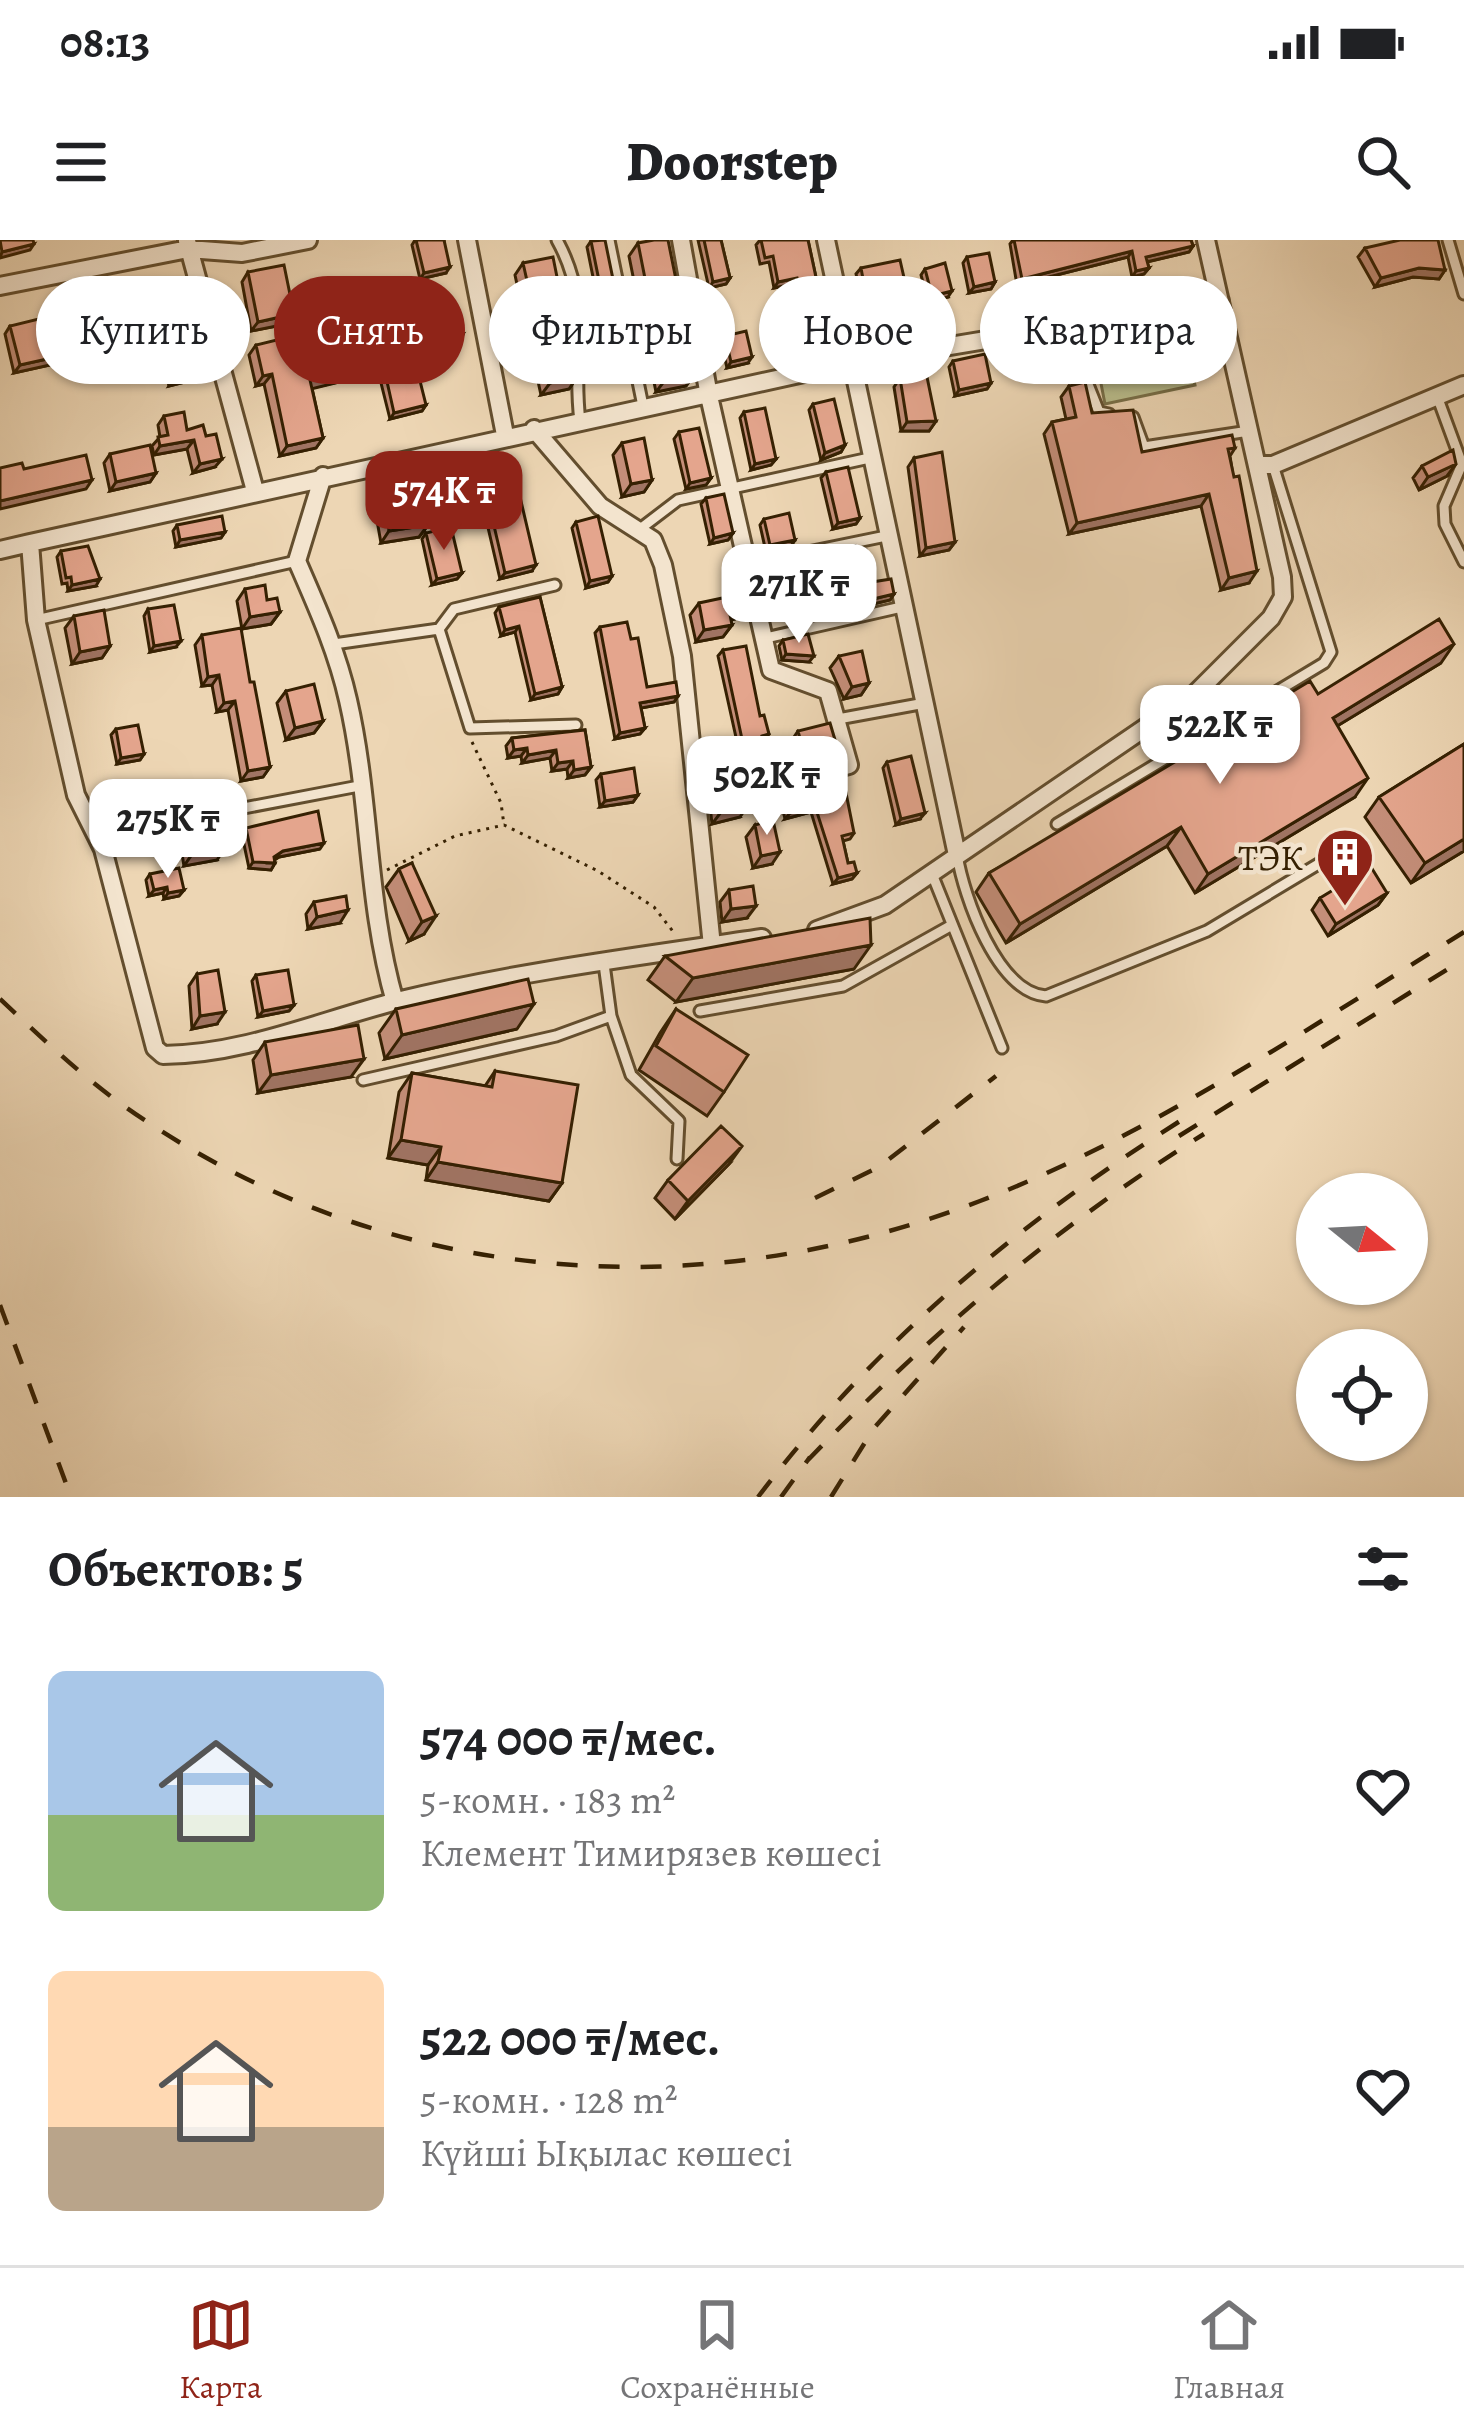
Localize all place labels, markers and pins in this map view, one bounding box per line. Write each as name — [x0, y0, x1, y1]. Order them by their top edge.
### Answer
pin: 574K ₸ — [346, 451, 542, 553]
pin: 271K ₸ — [701, 544, 897, 646]
pin: 522K ₸ — [1122, 685, 1318, 787]
pin: 502K ₸ — [669, 736, 865, 838]
pin: 275K ₸ — [70, 779, 266, 881]
building icon: ТЭК — [1314, 826, 1376, 908]
place label: ТЭК — [1238, 833, 1303, 882]

